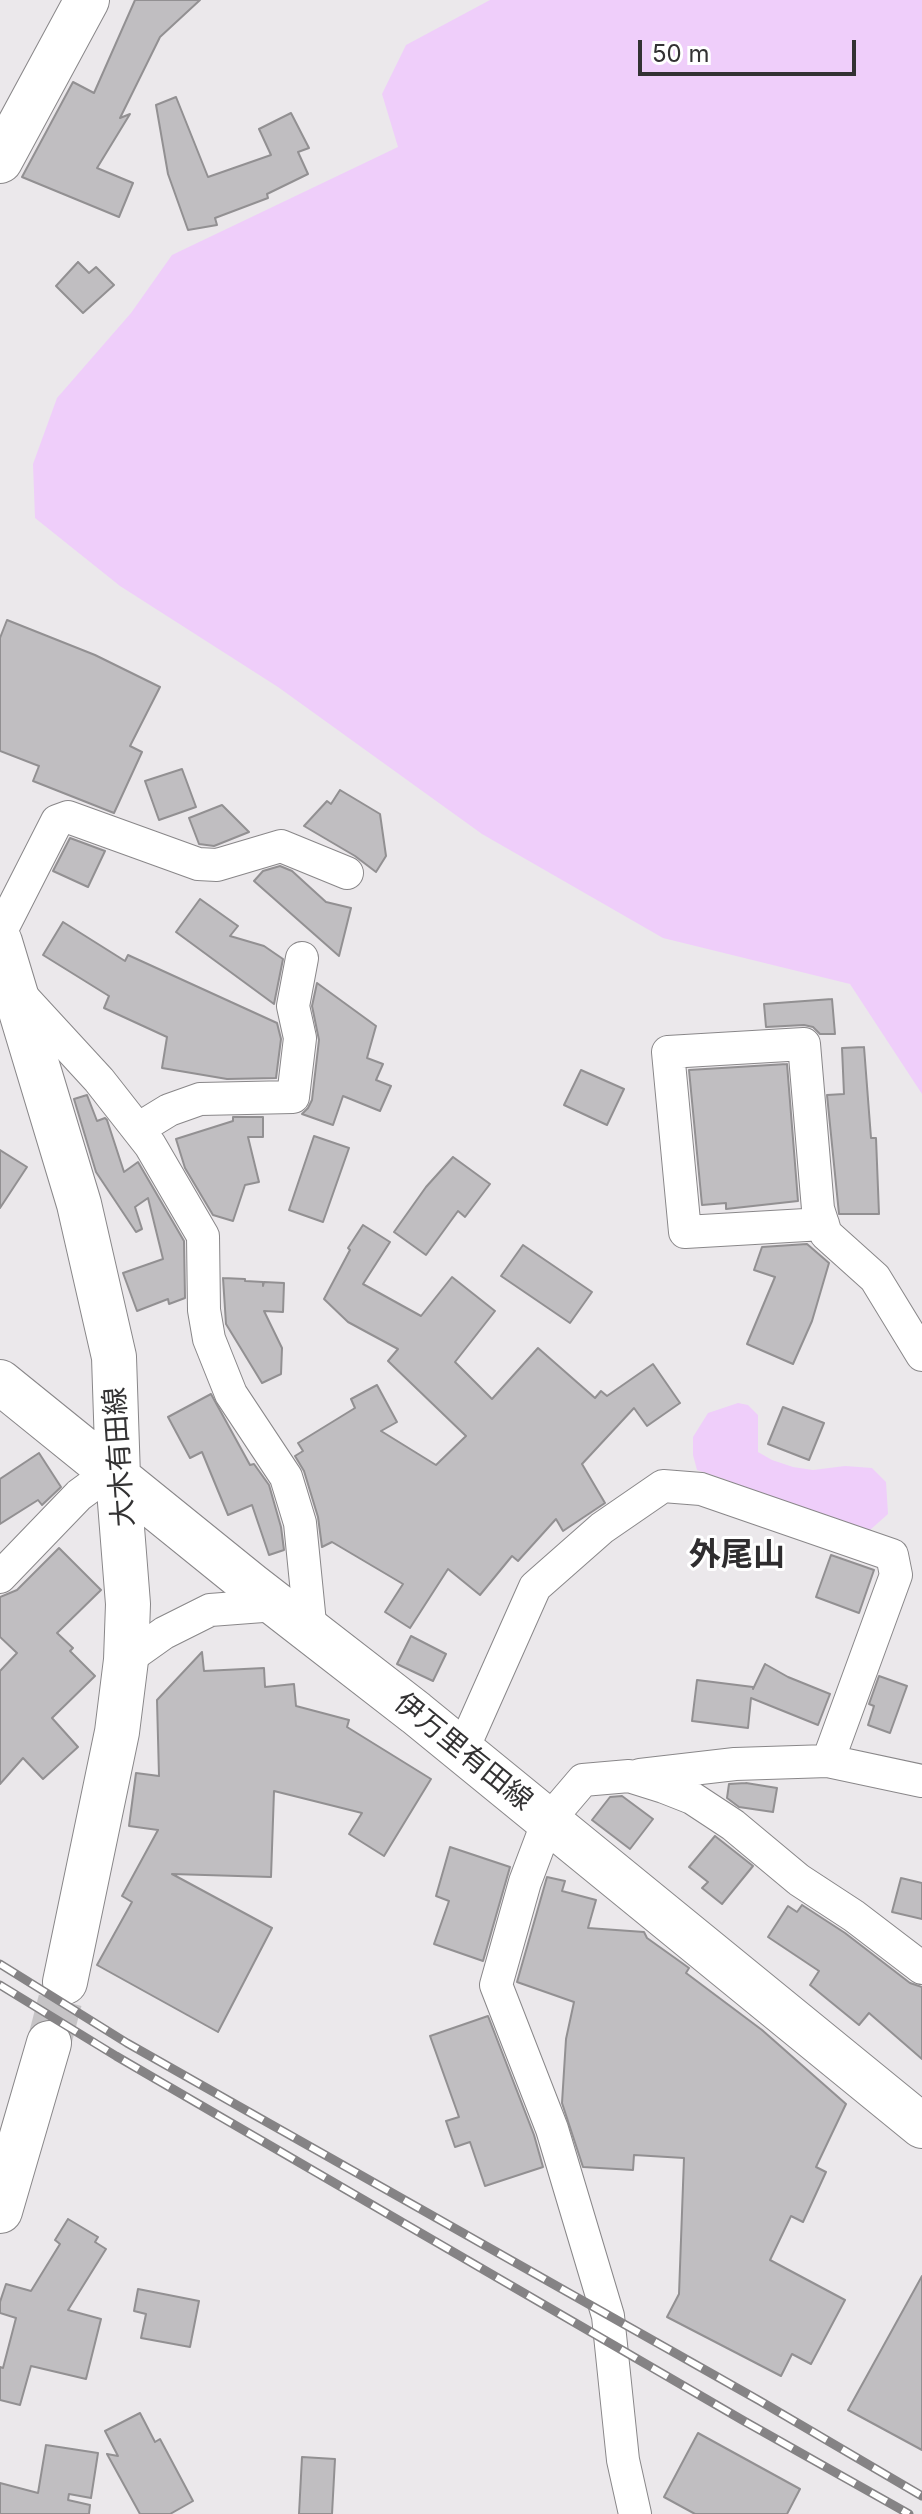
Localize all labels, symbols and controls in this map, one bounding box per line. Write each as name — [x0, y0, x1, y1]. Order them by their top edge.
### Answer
scale bar — [642, 24, 860, 74]
text: 50 m — [652, 39, 710, 68]
street label: 大木有田線 — [98, 1386, 142, 1528]
district label: 外尾山 — [689, 1536, 785, 1574]
street label: 伊万里有田線 — [387, 1686, 539, 1818]

